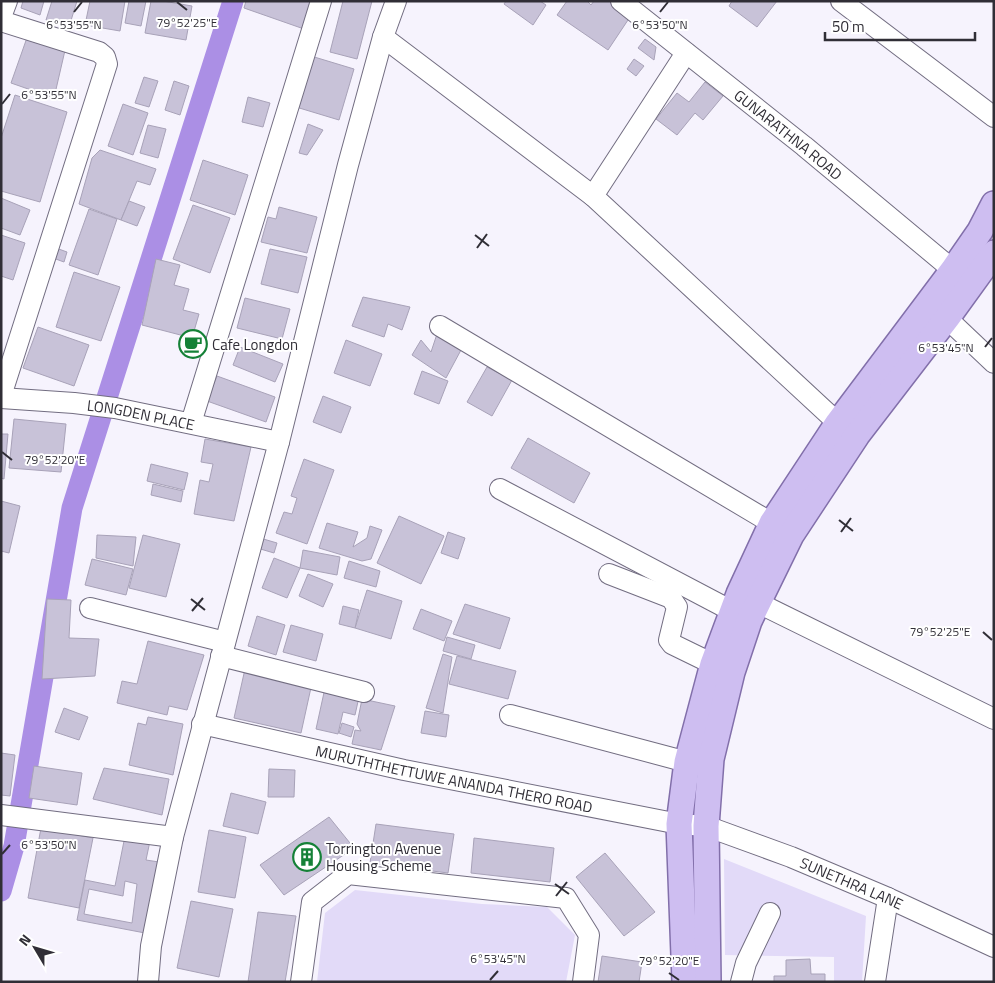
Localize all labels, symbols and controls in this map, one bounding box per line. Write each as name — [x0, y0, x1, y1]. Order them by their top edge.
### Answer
scale bar — [825, 10, 975, 42]
text: 79°52'25"E — [157, 13, 218, 32]
text: 6°53'55"N — [46, 15, 102, 34]
text: 6°53'50"N — [632, 15, 688, 34]
text: 50 m — [832, 15, 865, 38]
street label: GUNARATHNA ROAD — [729, 83, 848, 185]
text: 6°53'55"N — [21, 85, 77, 104]
cafe icon: Cafe Longdon — [178, 329, 208, 359]
place label: Cafe Longdon — [212, 333, 298, 356]
text: 6°53'45"N — [918, 338, 974, 357]
street label: LONGDEN PLACE — [86, 393, 197, 436]
text: 79°52'20"E — [25, 450, 86, 469]
text: 79°52'25"E — [910, 622, 971, 641]
street label: MURUTHTHETTUWE ANANDA THERO ROAD — [313, 739, 595, 818]
text: 6°53'50"N — [21, 835, 77, 854]
place label: Torrington Avenue Housing Scheme — [326, 837, 441, 877]
building icon: Torrington Avenue Housing Scheme — [292, 842, 322, 872]
street label: SUNETHRA LANE — [797, 851, 907, 915]
north arrow — [10, 923, 60, 973]
text: N — [13, 929, 36, 950]
text: 6°53'45"N — [470, 949, 526, 968]
text: 79°52'20"E — [639, 951, 700, 970]

